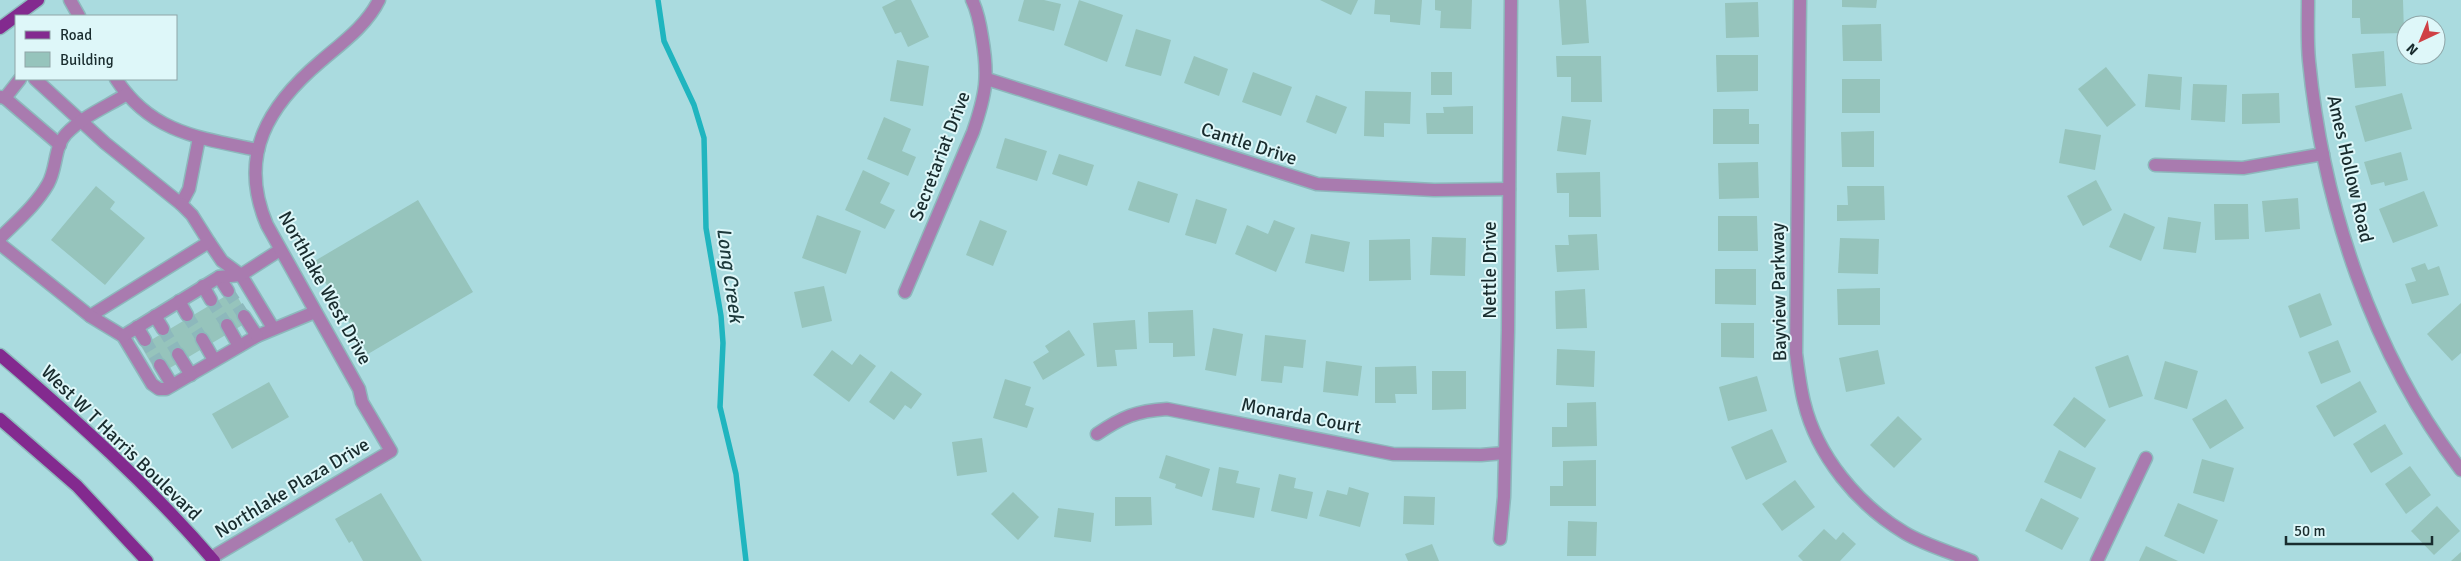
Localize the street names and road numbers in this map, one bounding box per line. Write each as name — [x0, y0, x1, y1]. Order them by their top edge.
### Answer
street label: Secretariat Drive — [904, 88, 976, 224]
street label: Ames Hollow Road — [2321, 93, 2379, 245]
street label: Cantle Drive — [1198, 117, 1300, 171]
street label: Northlake West Drive — [273, 207, 377, 369]
street label: Nettle Drive — [1478, 221, 1502, 319]
street label: Bayview Parkway — [1766, 222, 1792, 362]
street label: West W T Harris Boulevard — [36, 360, 206, 526]
street label: Monarda Court — [1239, 393, 1363, 439]
street label: Northlake Plaza Drive — [210, 432, 374, 544]

